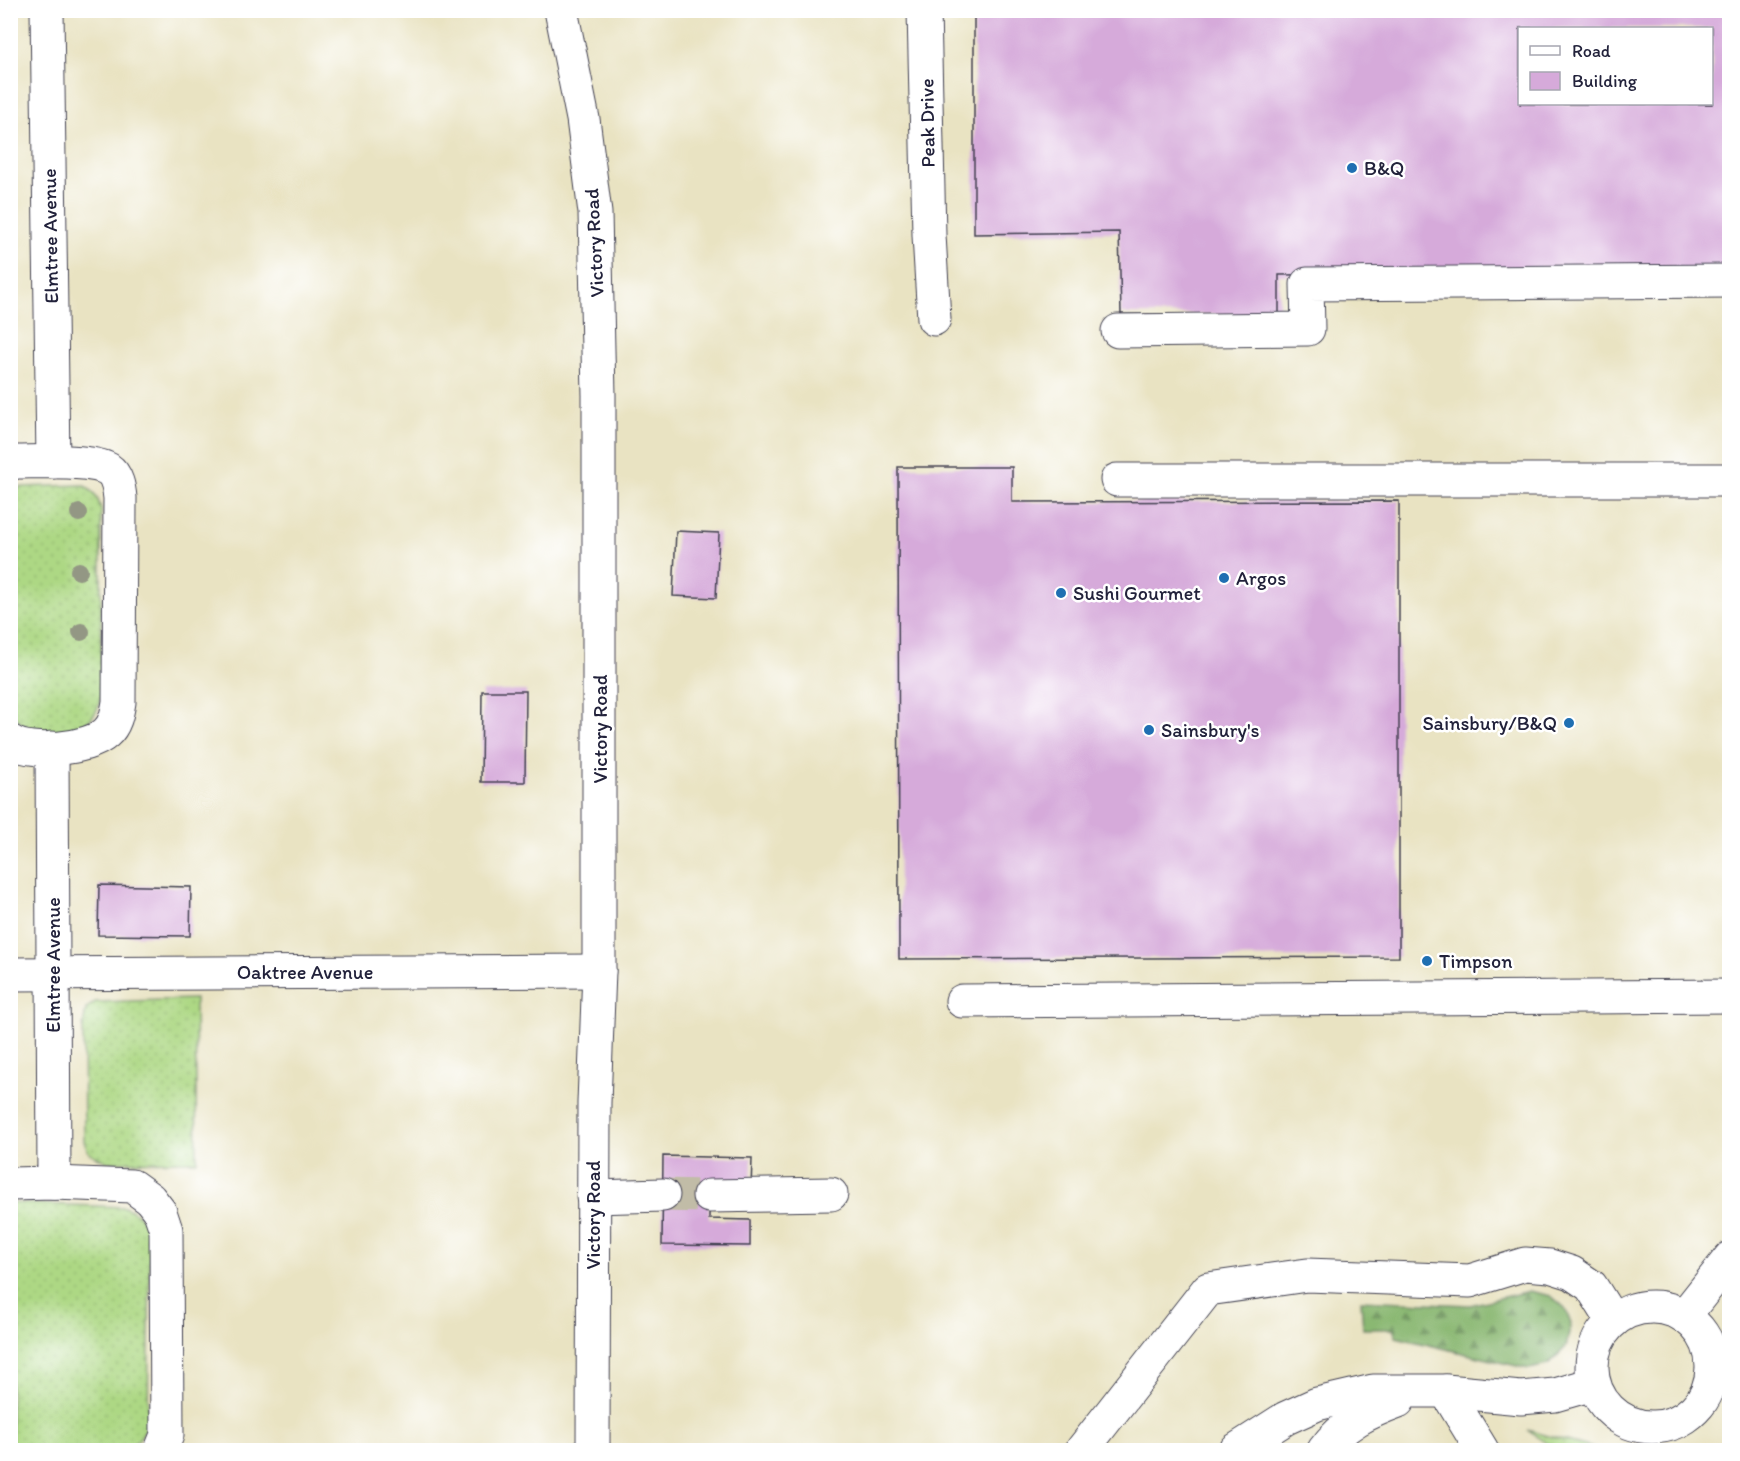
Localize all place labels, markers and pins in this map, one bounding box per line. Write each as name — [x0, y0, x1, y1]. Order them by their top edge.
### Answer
place label: B&Q — [1364, 156, 1404, 180]
marker: B&Q — [1345, 161, 1359, 175]
place label: Argos — [1236, 566, 1286, 590]
marker: Argos — [1217, 571, 1231, 585]
place label: Sushi Gourmet — [1073, 581, 1201, 605]
marker: Sushi Gourmet — [1054, 586, 1068, 600]
place label: Sainsbury/B&Q — [1422, 711, 1557, 735]
marker: Sainsbury/B&Q — [1562, 716, 1576, 730]
place label: Sainsbury's — [1161, 718, 1260, 742]
marker: Sainsbury's — [1142, 723, 1156, 737]
place label: Timpson — [1439, 949, 1512, 973]
marker: Timpson — [1420, 954, 1434, 968]

